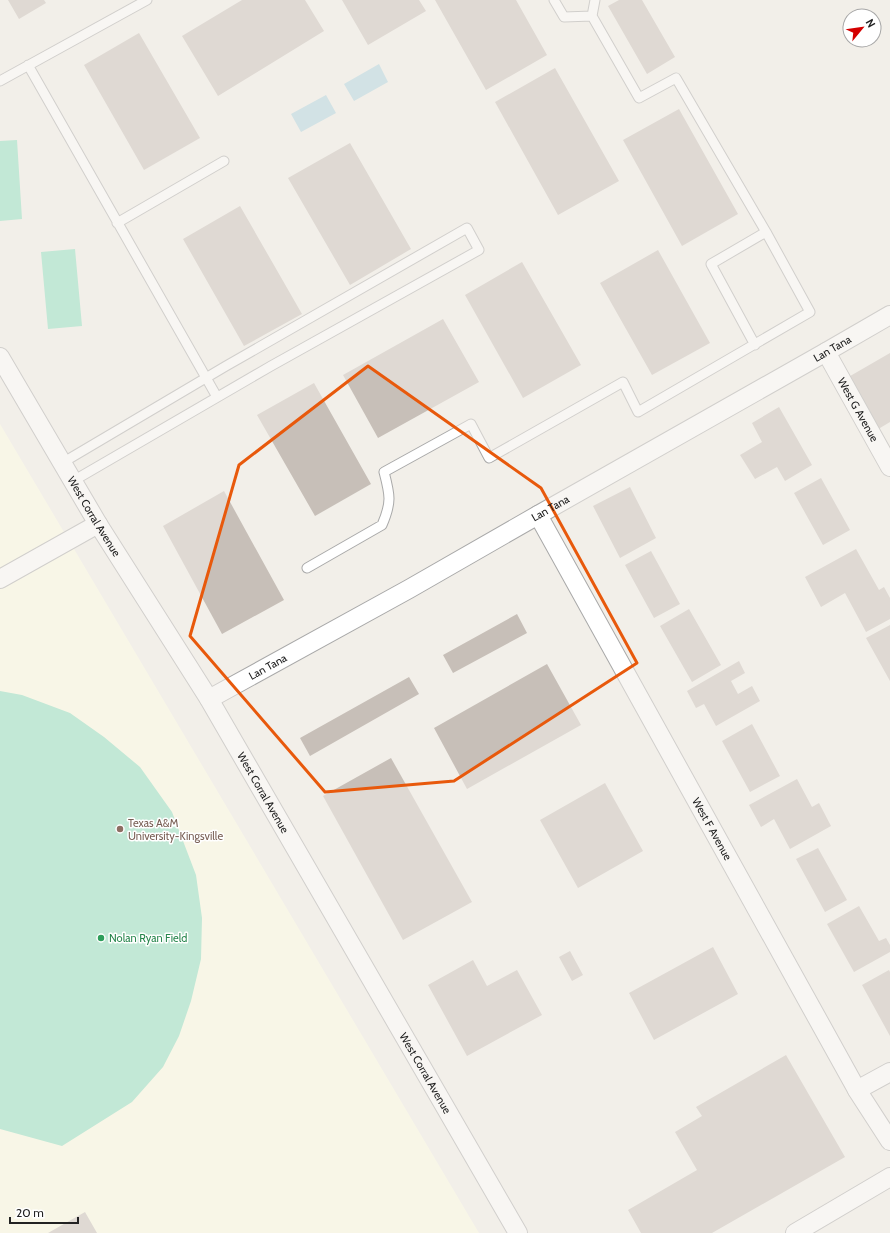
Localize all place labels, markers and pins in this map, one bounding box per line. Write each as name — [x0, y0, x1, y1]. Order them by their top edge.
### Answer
place label: Texas A&M University-Kingsville — [128, 816, 223, 843]
marker: Texas A&M University-Kingsville — [115, 824, 125, 834]
place label: Nolan Ryan Field — [109, 931, 187, 945]
marker: Nolan Ryan Field — [96, 933, 106, 943]

